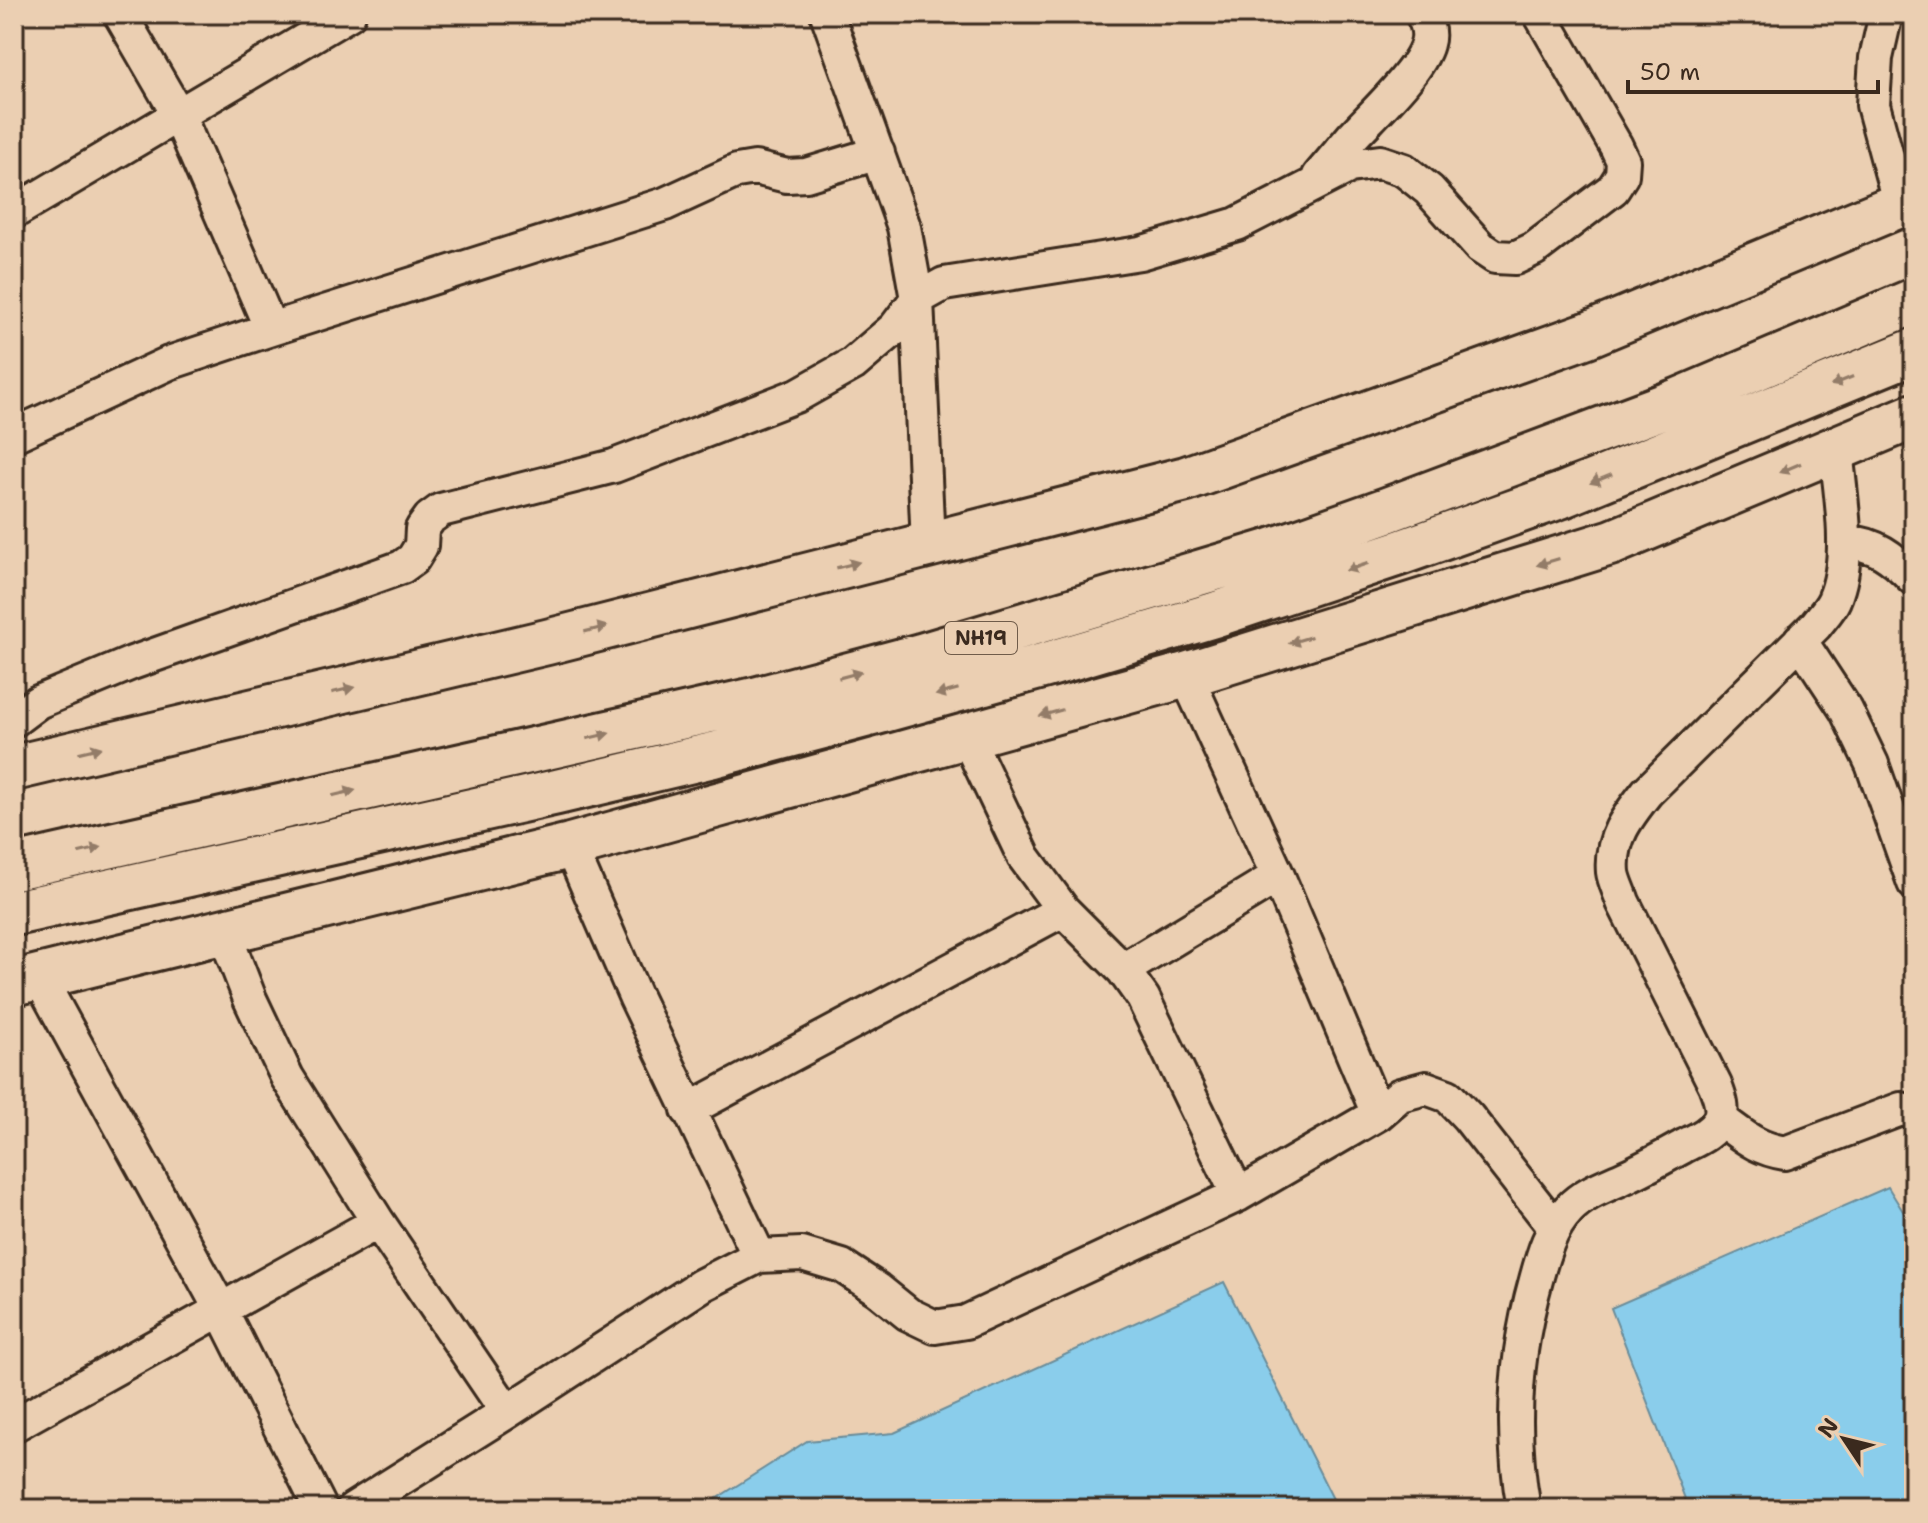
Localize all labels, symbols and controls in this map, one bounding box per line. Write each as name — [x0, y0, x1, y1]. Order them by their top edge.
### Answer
scale bar — [1628, 44, 1878, 94]
text: 50 m — [1640, 56, 1700, 88]
one-way arrow — [1830, 375, 1854, 388]
one-way arrow — [1778, 462, 1802, 475]
one-way arrow — [1589, 473, 1613, 486]
one-way arrow — [1536, 556, 1560, 569]
one-way arrow — [835, 559, 860, 571]
one-way arrow — [1344, 562, 1368, 574]
road number: NH19 — [945, 622, 1017, 654]
one-way arrow — [583, 623, 608, 635]
one-way arrow — [1288, 634, 1312, 646]
one-way arrow — [839, 668, 863, 681]
one-way arrow — [331, 683, 356, 696]
one-way arrow — [935, 687, 960, 699]
one-way arrow — [1038, 708, 1063, 720]
one-way arrow — [585, 729, 610, 742]
one-way arrow — [78, 743, 103, 756]
one-way arrow — [331, 786, 356, 799]
one-way arrow — [78, 843, 103, 856]
north arrow — [1804, 1399, 1884, 1479]
text: N — [1811, 1412, 1845, 1443]

